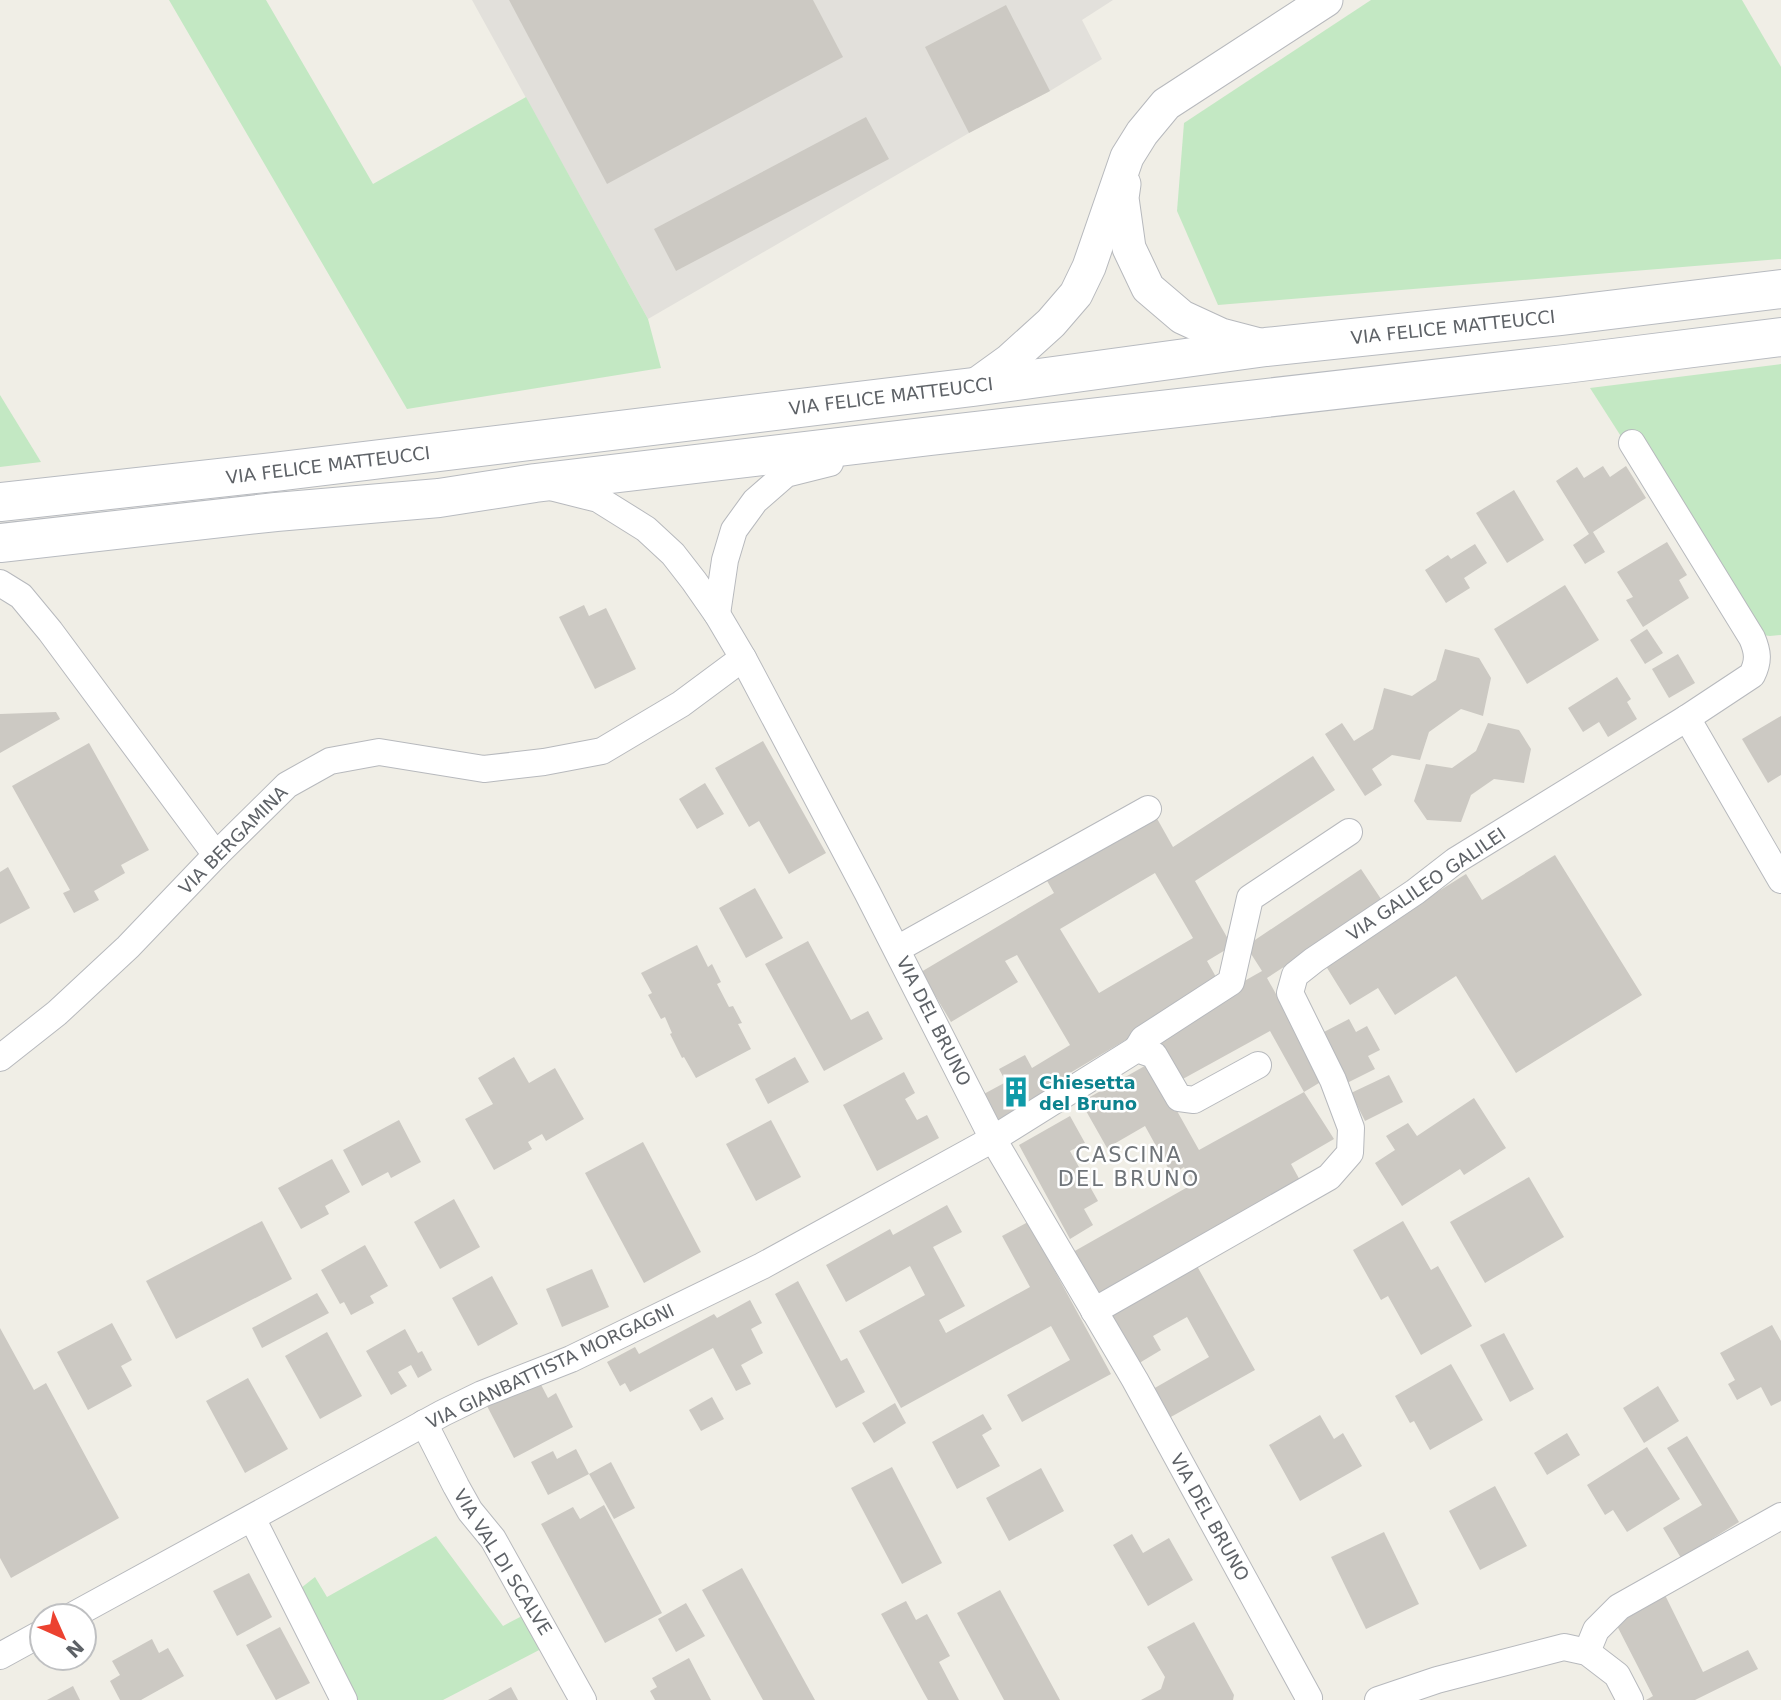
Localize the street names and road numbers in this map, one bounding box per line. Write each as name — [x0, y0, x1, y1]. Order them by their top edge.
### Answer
street label: VIA FELICE MATTEUCCI — [1350, 306, 1556, 348]
street label: VIA FELICE MATTEUCCI — [788, 373, 994, 419]
street label: VIA FELICE MATTEUCCI — [225, 442, 431, 488]
street label: VIA BERGAMINA — [174, 781, 292, 899]
street label: VIA GALILEO GALILEI — [1343, 823, 1509, 945]
street label: VIA DEL BRUNO — [892, 953, 976, 1089]
street label: VIA GIANBATTISTA MORGAGNI — [423, 1299, 677, 1433]
street label: VIA DEL BRUNO — [1166, 1450, 1254, 1584]
street label: VIA VAL DI SCALVE — [450, 1485, 556, 1639]

